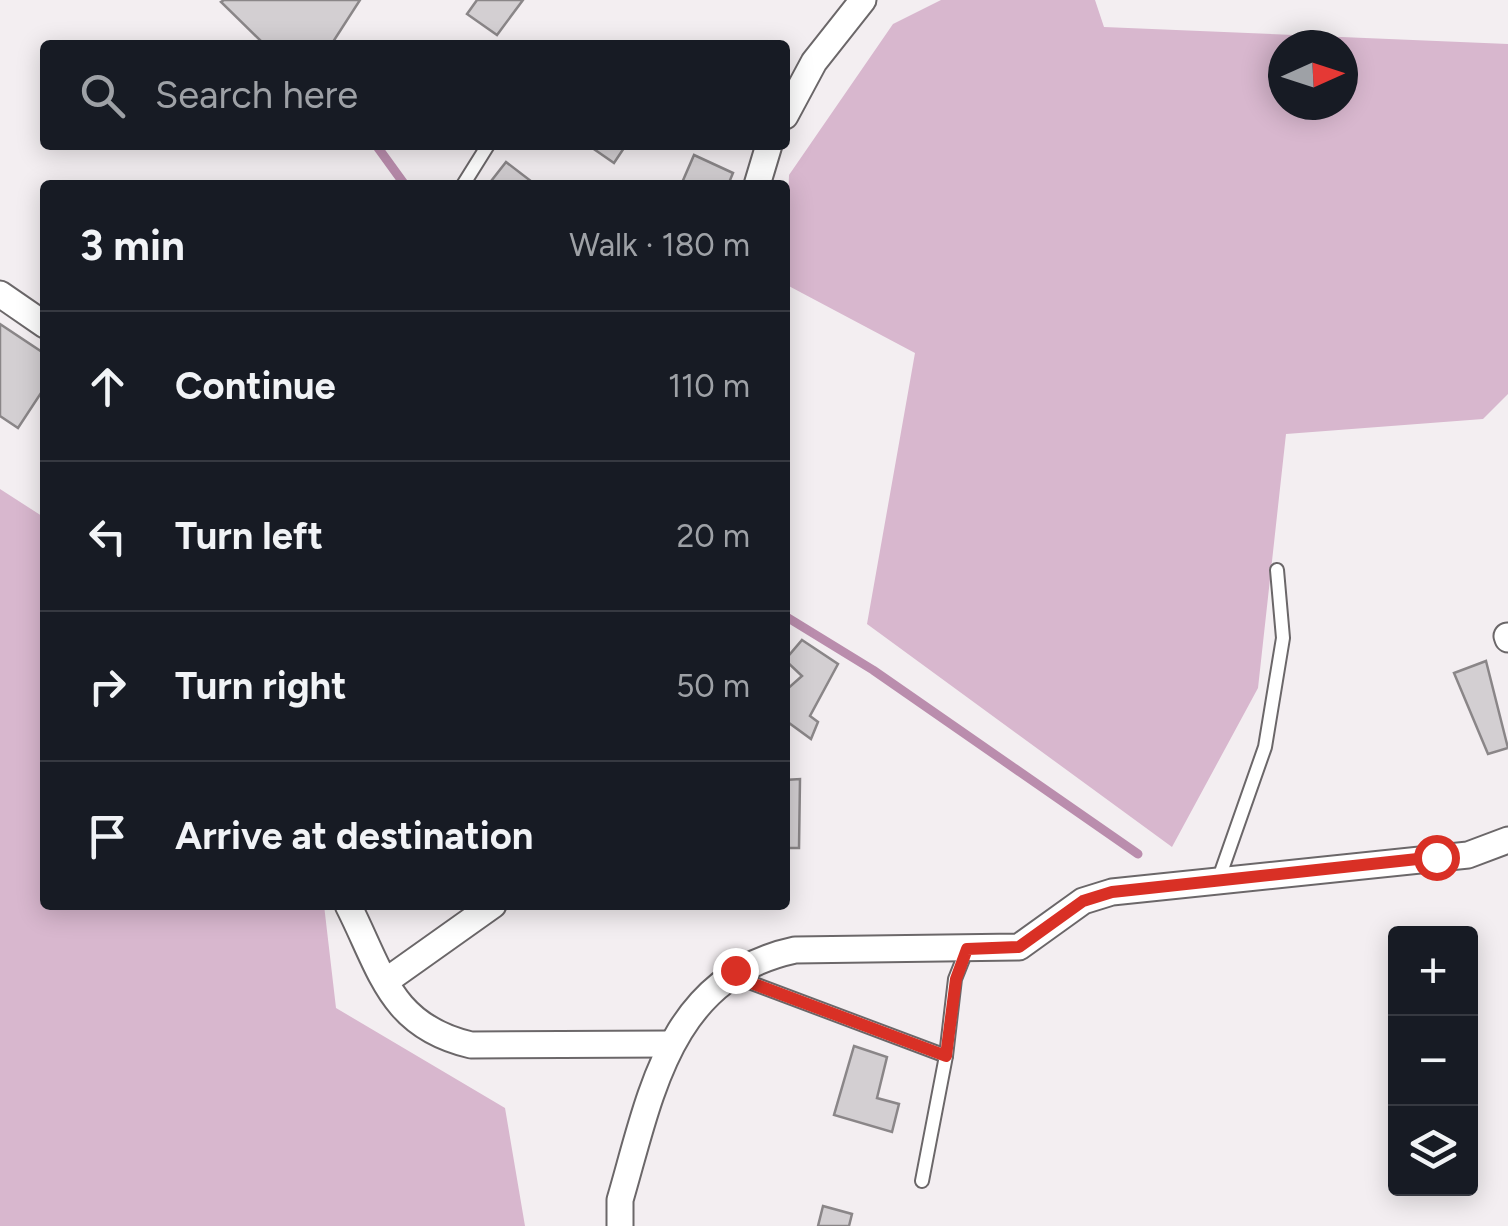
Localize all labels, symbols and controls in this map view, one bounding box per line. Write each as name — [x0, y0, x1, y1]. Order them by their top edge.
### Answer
north arrow — [1268, 30, 1358, 120]
search box — [40, 40, 790, 150]
icon: search — [75, 68, 130, 123]
text: Search here — [155, 72, 358, 118]
text: 3 min — [80, 220, 185, 271]
text: Walk · 180 m — [569, 226, 750, 264]
icon: ahead — [80, 359, 135, 414]
text: Continue — [175, 363, 336, 409]
text: 110 m — [668, 367, 750, 405]
icon: left — [80, 509, 135, 564]
text: Turn left — [175, 513, 323, 559]
text: 20 m — [676, 517, 750, 555]
icon: right — [80, 659, 135, 714]
text: Turn right — [175, 663, 347, 709]
text: 50 m — [676, 667, 750, 705]
icon: arrive — [80, 809, 135, 864]
text: Arrive at destination — [175, 813, 533, 859]
route start — [1414, 835, 1460, 881]
map controls — [1388, 926, 1478, 1196]
button: + — [1388, 926, 1478, 1016]
route end — [713, 948, 759, 994]
button: − — [1388, 1016, 1478, 1106]
button: layers — [1388, 1106, 1478, 1196]

